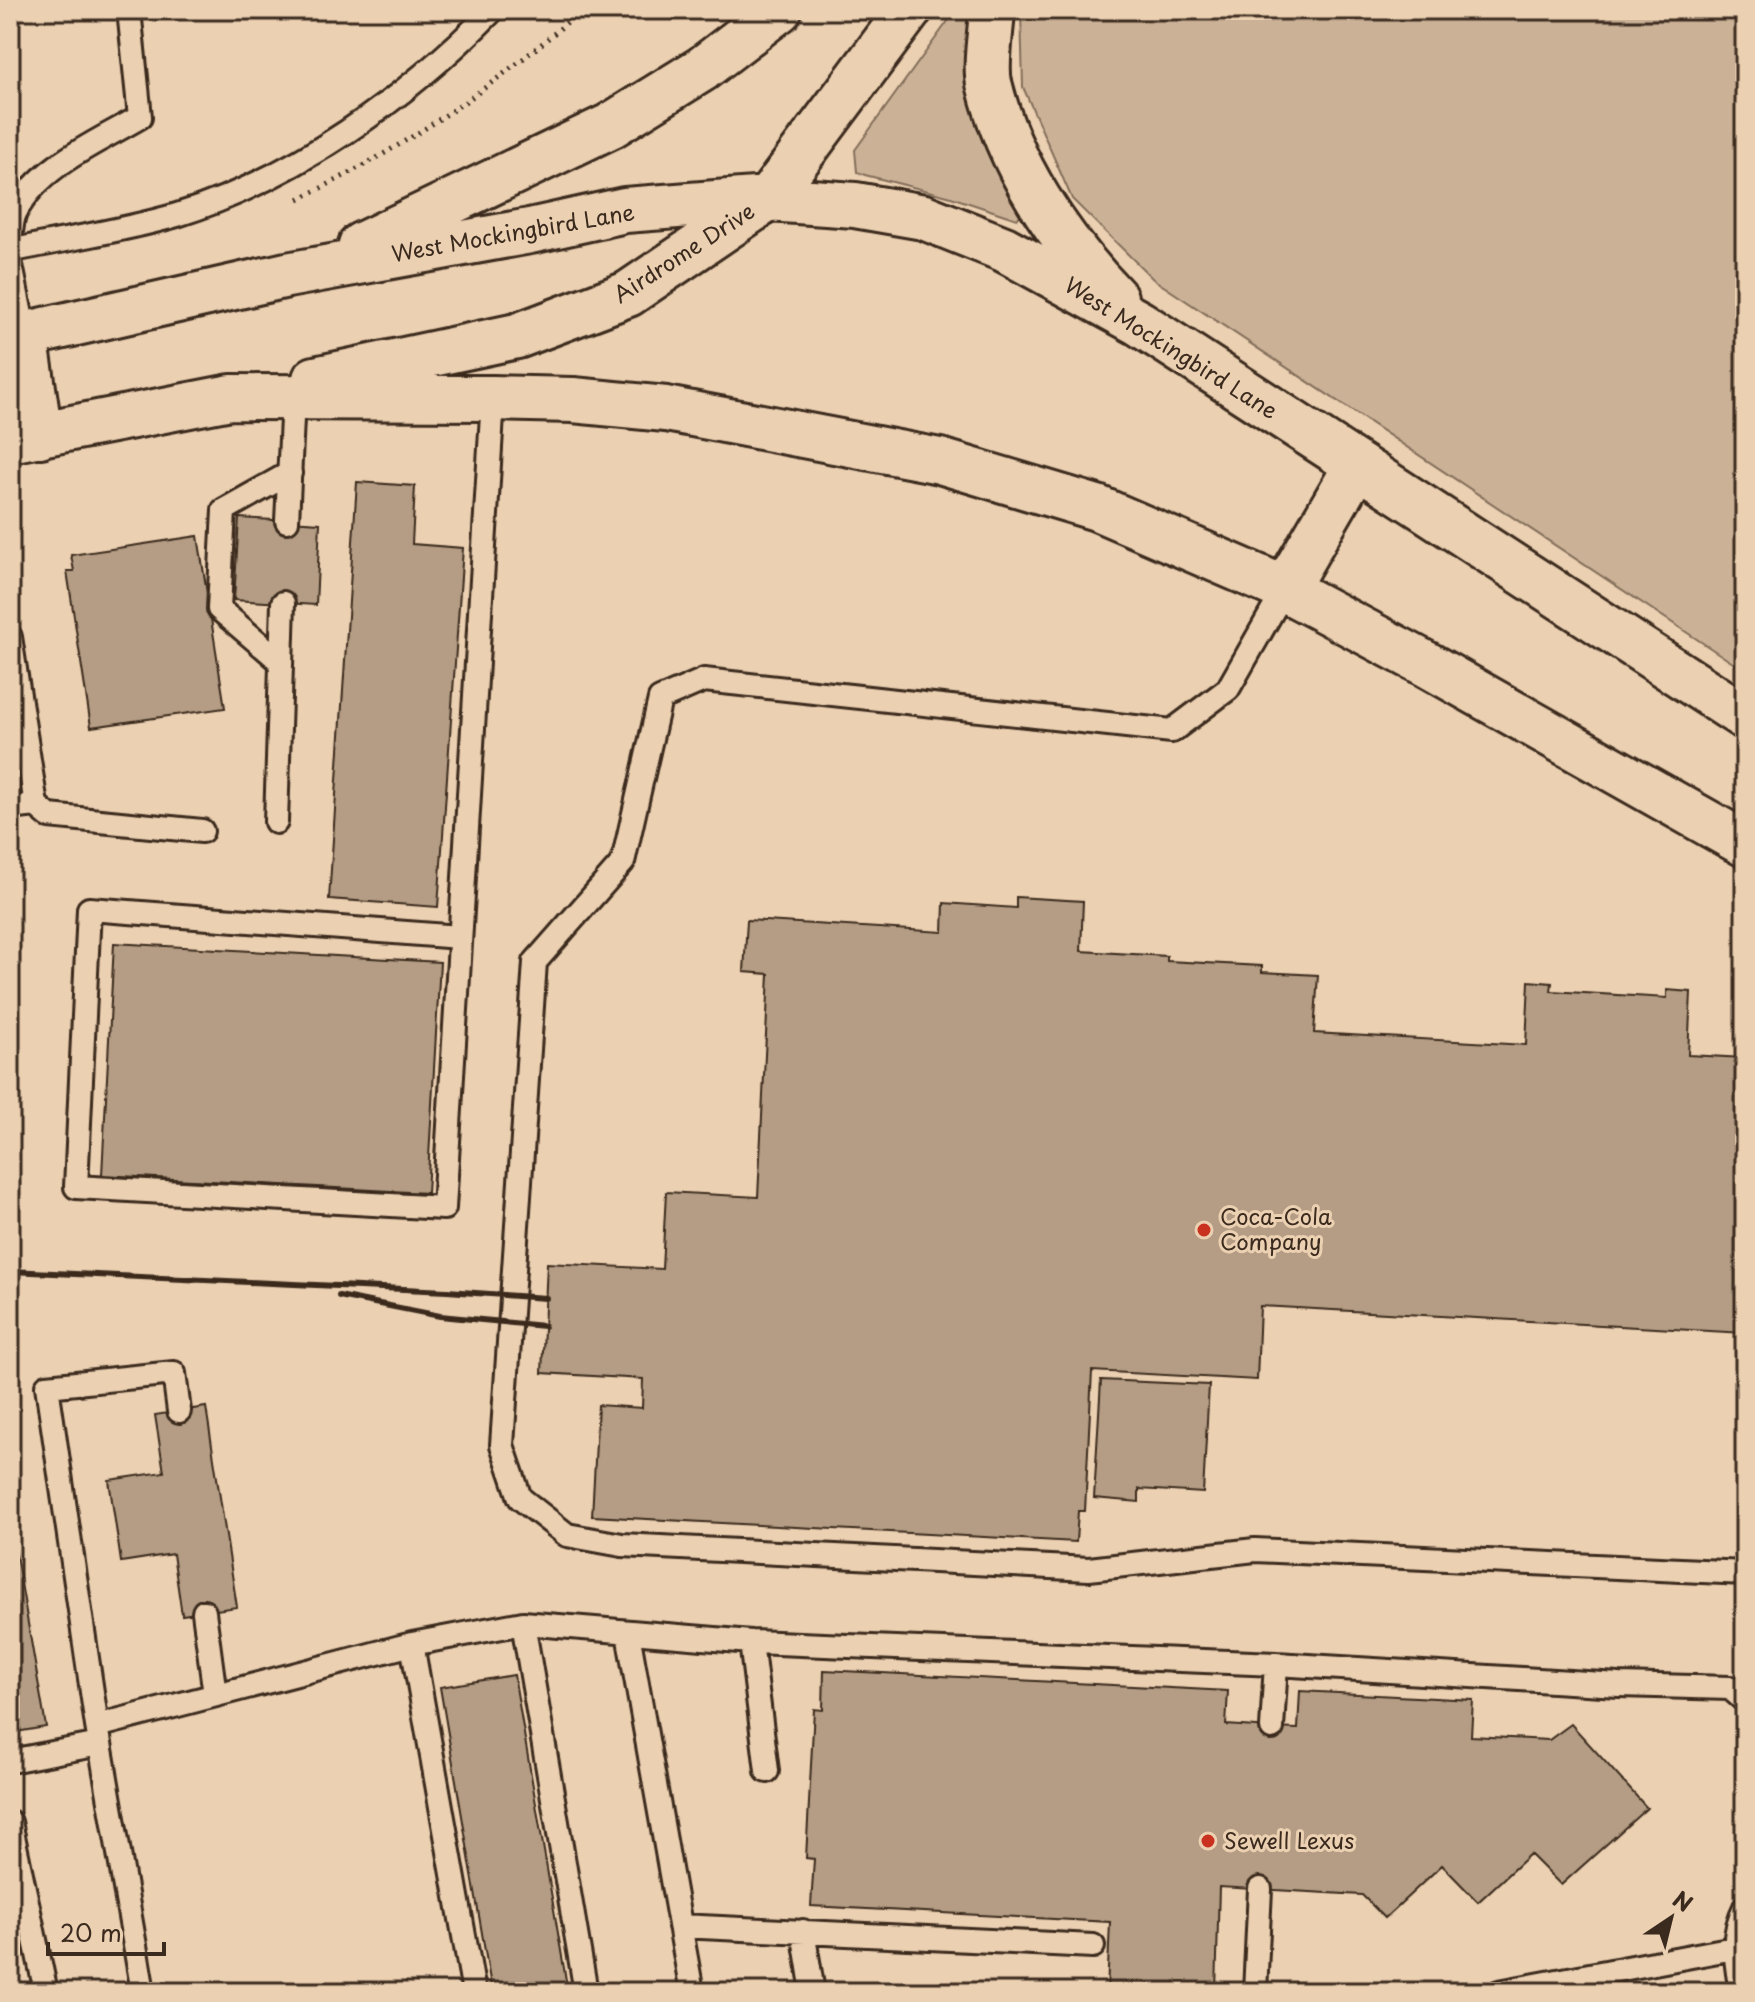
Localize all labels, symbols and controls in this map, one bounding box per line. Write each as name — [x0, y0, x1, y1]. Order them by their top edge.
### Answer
street label: West Mockingbird Lane — [389, 194, 637, 269]
street label: Airdrome Drive — [606, 194, 760, 310]
street label: West Mockingbird Lane — [1059, 268, 1285, 426]
place label: Coca-Cola Company — [1220, 1199, 1332, 1257]
marker: Coca-Cola Company — [1195, 1221, 1213, 1239]
place label: Sewell Lexus — [1224, 1823, 1354, 1856]
marker: Sewell Lexus — [1199, 1832, 1217, 1850]
north arrow — [1631, 1878, 1711, 1958]
text: N — [1667, 1882, 1700, 1919]
scale bar — [48, 1906, 164, 1956]
text: 20 m — [60, 1914, 122, 1950]

